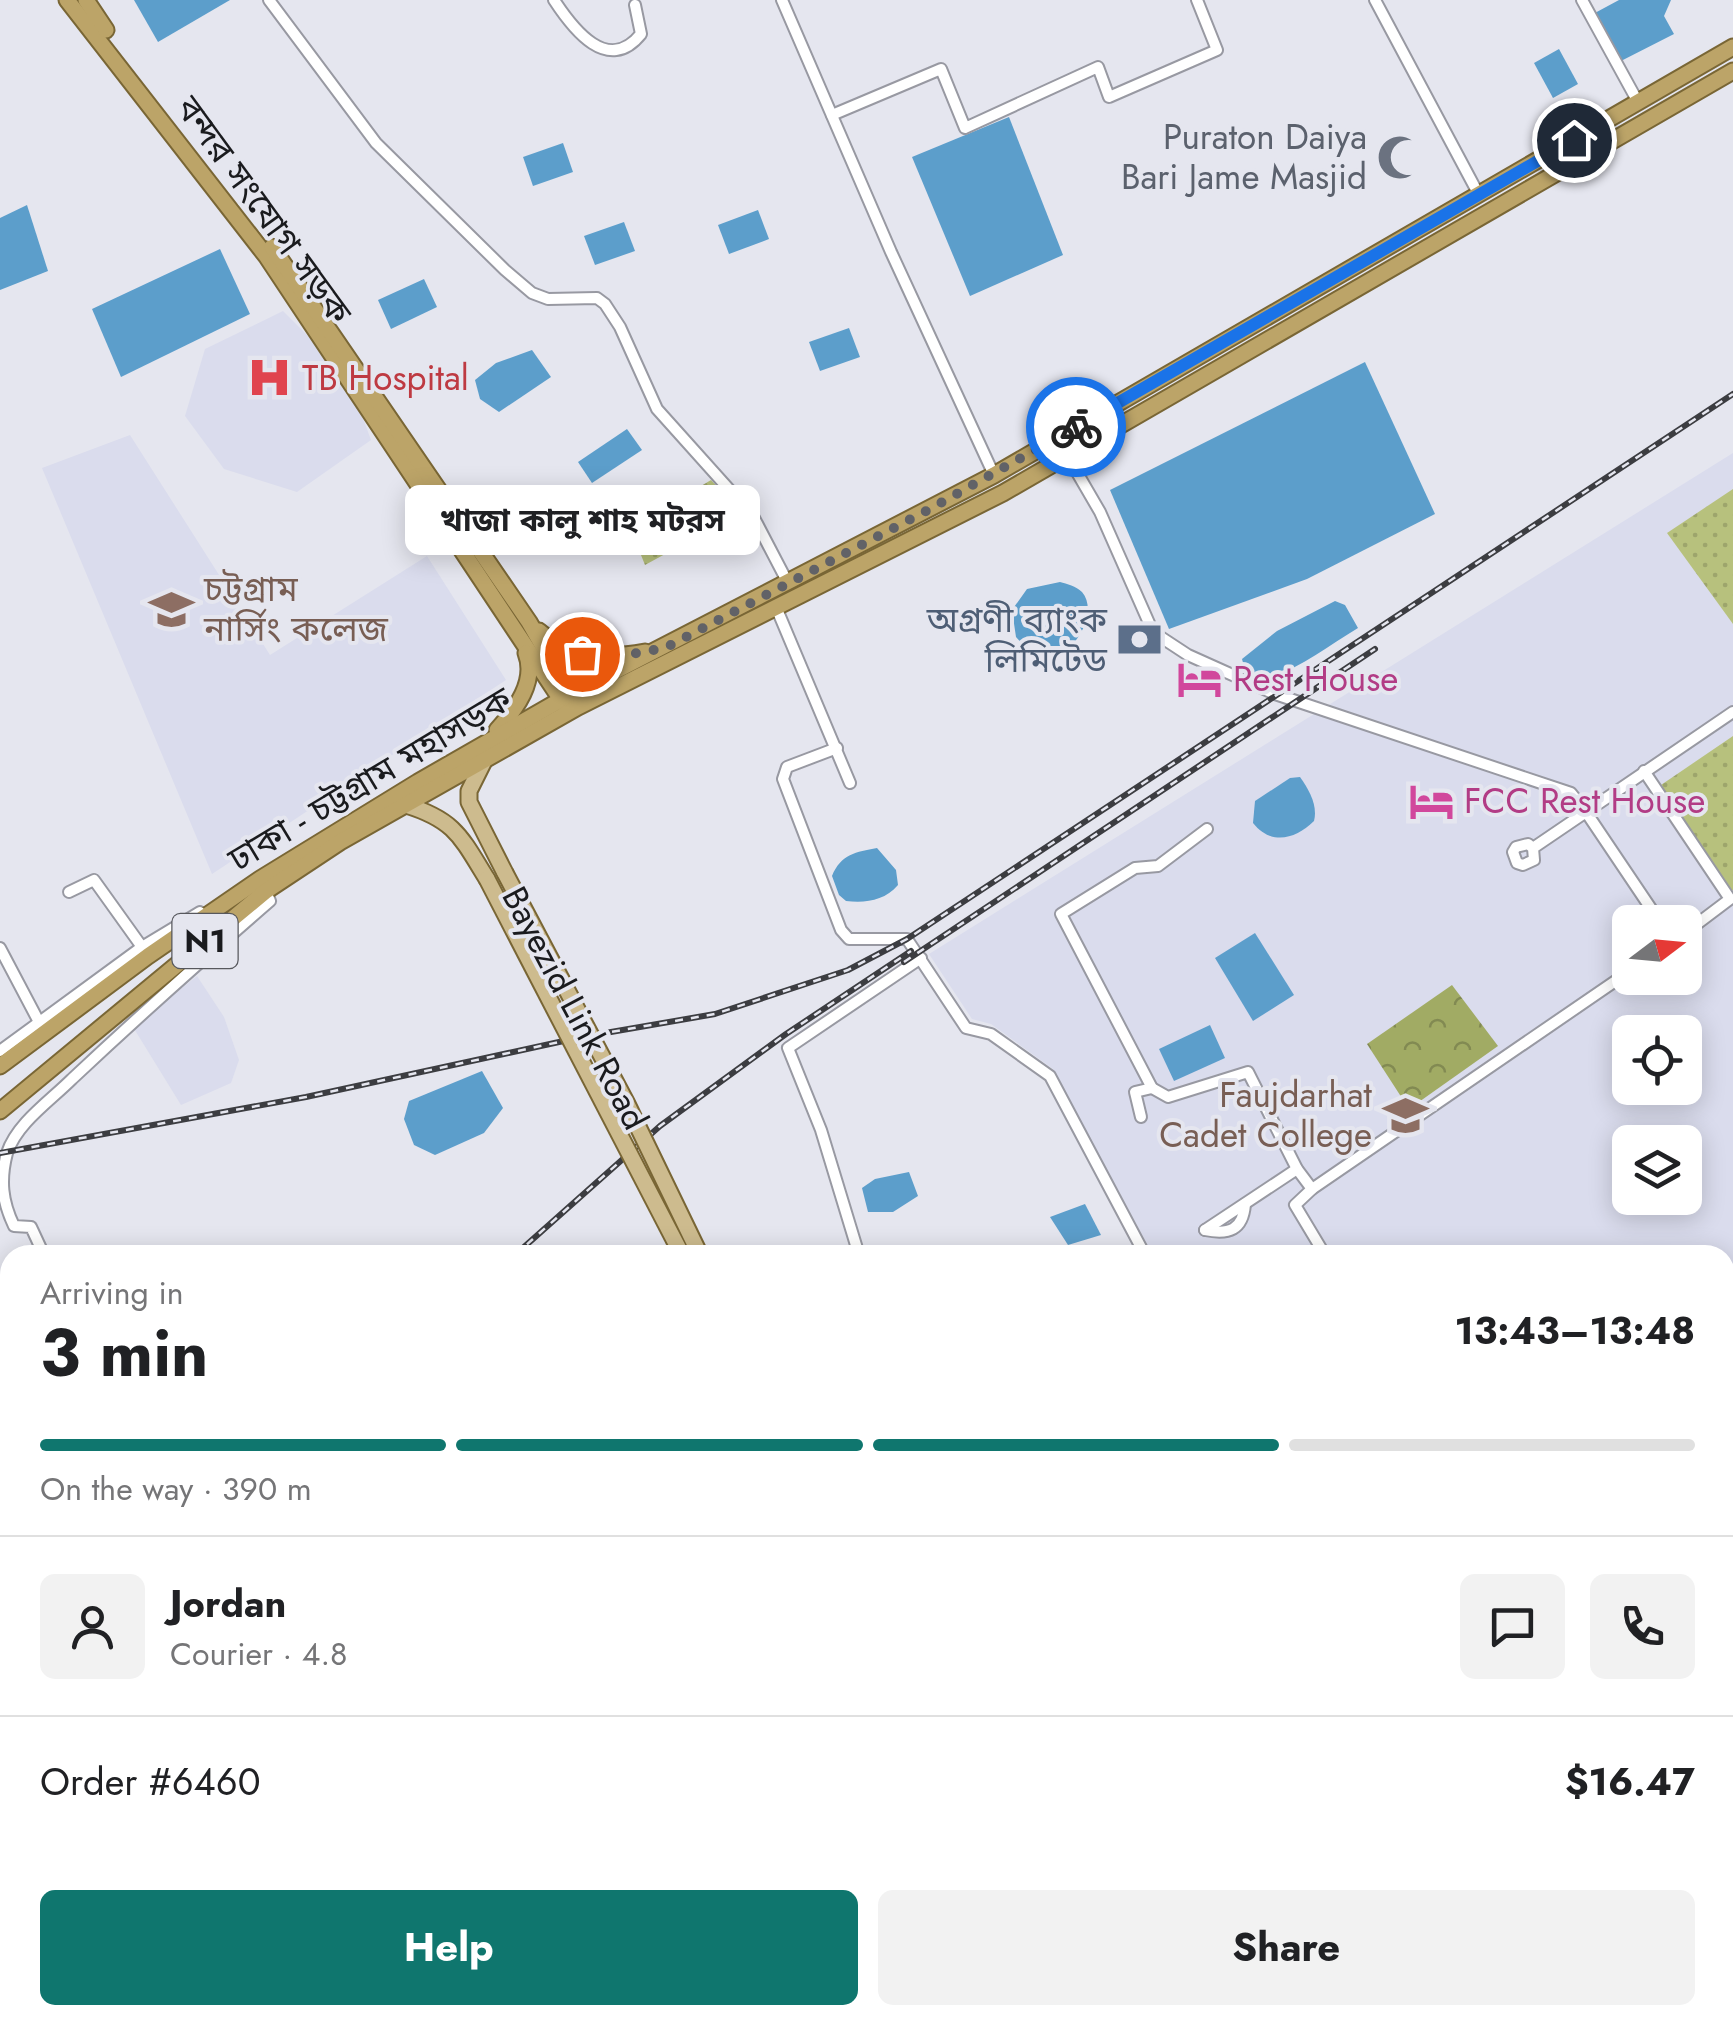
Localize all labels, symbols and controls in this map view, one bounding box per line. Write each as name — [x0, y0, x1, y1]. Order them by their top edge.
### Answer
street label: বন্দর সংযোগ সড়ক — [164, 85, 364, 335]
pin — [1532, 98, 1617, 183]
place label: Puraton Daiya Bari Jame Masjid — [1121, 112, 1367, 202]
icon: home — [1547, 113, 1602, 168]
mosque icon: Puraton Daiya Bari Jame Masjid — [1376, 133, 1424, 181]
place label: TB Hospital — [302, 353, 469, 403]
hospital icon: TB Hospital — [245, 354, 293, 402]
courier — [1026, 377, 1126, 477]
icon: bike — [1049, 400, 1104, 455]
callout: খাজা কালু শাহ মটরস — [404, 484, 760, 554]
text: খাজা কালু শাহ মটরস — [440, 497, 725, 543]
place label: চট্টগ্রাম নার্সিং কলেজ — [203, 564, 389, 654]
school or university icon: চট্টগ্রাম নার্সিং কলেজ — [147, 585, 195, 633]
place label: অগ্রণী ব্যাংক লিমিটেড — [926, 595, 1108, 685]
pin — [540, 612, 625, 697]
bank icon: অগ্রণী ব্যাংক লিমিটেড — [1116, 616, 1164, 664]
icon: bag — [555, 627, 610, 682]
place label: Rest House — [1233, 654, 1398, 704]
hotel icon: Rest House — [1176, 655, 1224, 703]
street label: ঢাকা - চট্টগ্রাম মহাসড়ক — [218, 674, 522, 884]
place label: FCC Rest House — [1464, 776, 1705, 826]
hotel icon: FCC Rest House — [1407, 777, 1455, 825]
street label: Bayezid Link Road — [490, 878, 660, 1138]
north arrow — [1612, 905, 1702, 995]
map controls — [1612, 905, 1702, 1215]
road number: N1 — [172, 914, 238, 968]
button: locate — [1612, 1015, 1702, 1105]
place label: Faujdarhat Cadet College — [1159, 1070, 1373, 1160]
school or university icon: Faujdarhat Cadet College — [1381, 1091, 1429, 1139]
button: layers — [1612, 1125, 1702, 1215]
text: Arriving in — [40, 1270, 184, 1316]
text: 13:43–13:48 — [1454, 1303, 1695, 1358]
text: 3 min — [40, 1306, 208, 1400]
text: On the way · 390 m — [40, 1466, 312, 1512]
button: person — [40, 1574, 145, 1679]
button: chat — [1460, 1574, 1565, 1679]
button: phone — [1590, 1574, 1695, 1679]
text: Jordan — [170, 1576, 286, 1631]
text: Courier · 4.8 — [170, 1631, 347, 1677]
text: Order #6460 — [40, 1754, 260, 1809]
text: $16.47 — [1565, 1754, 1695, 1809]
button: Help — [40, 1890, 858, 2005]
button: Share — [878, 1890, 1695, 2005]

